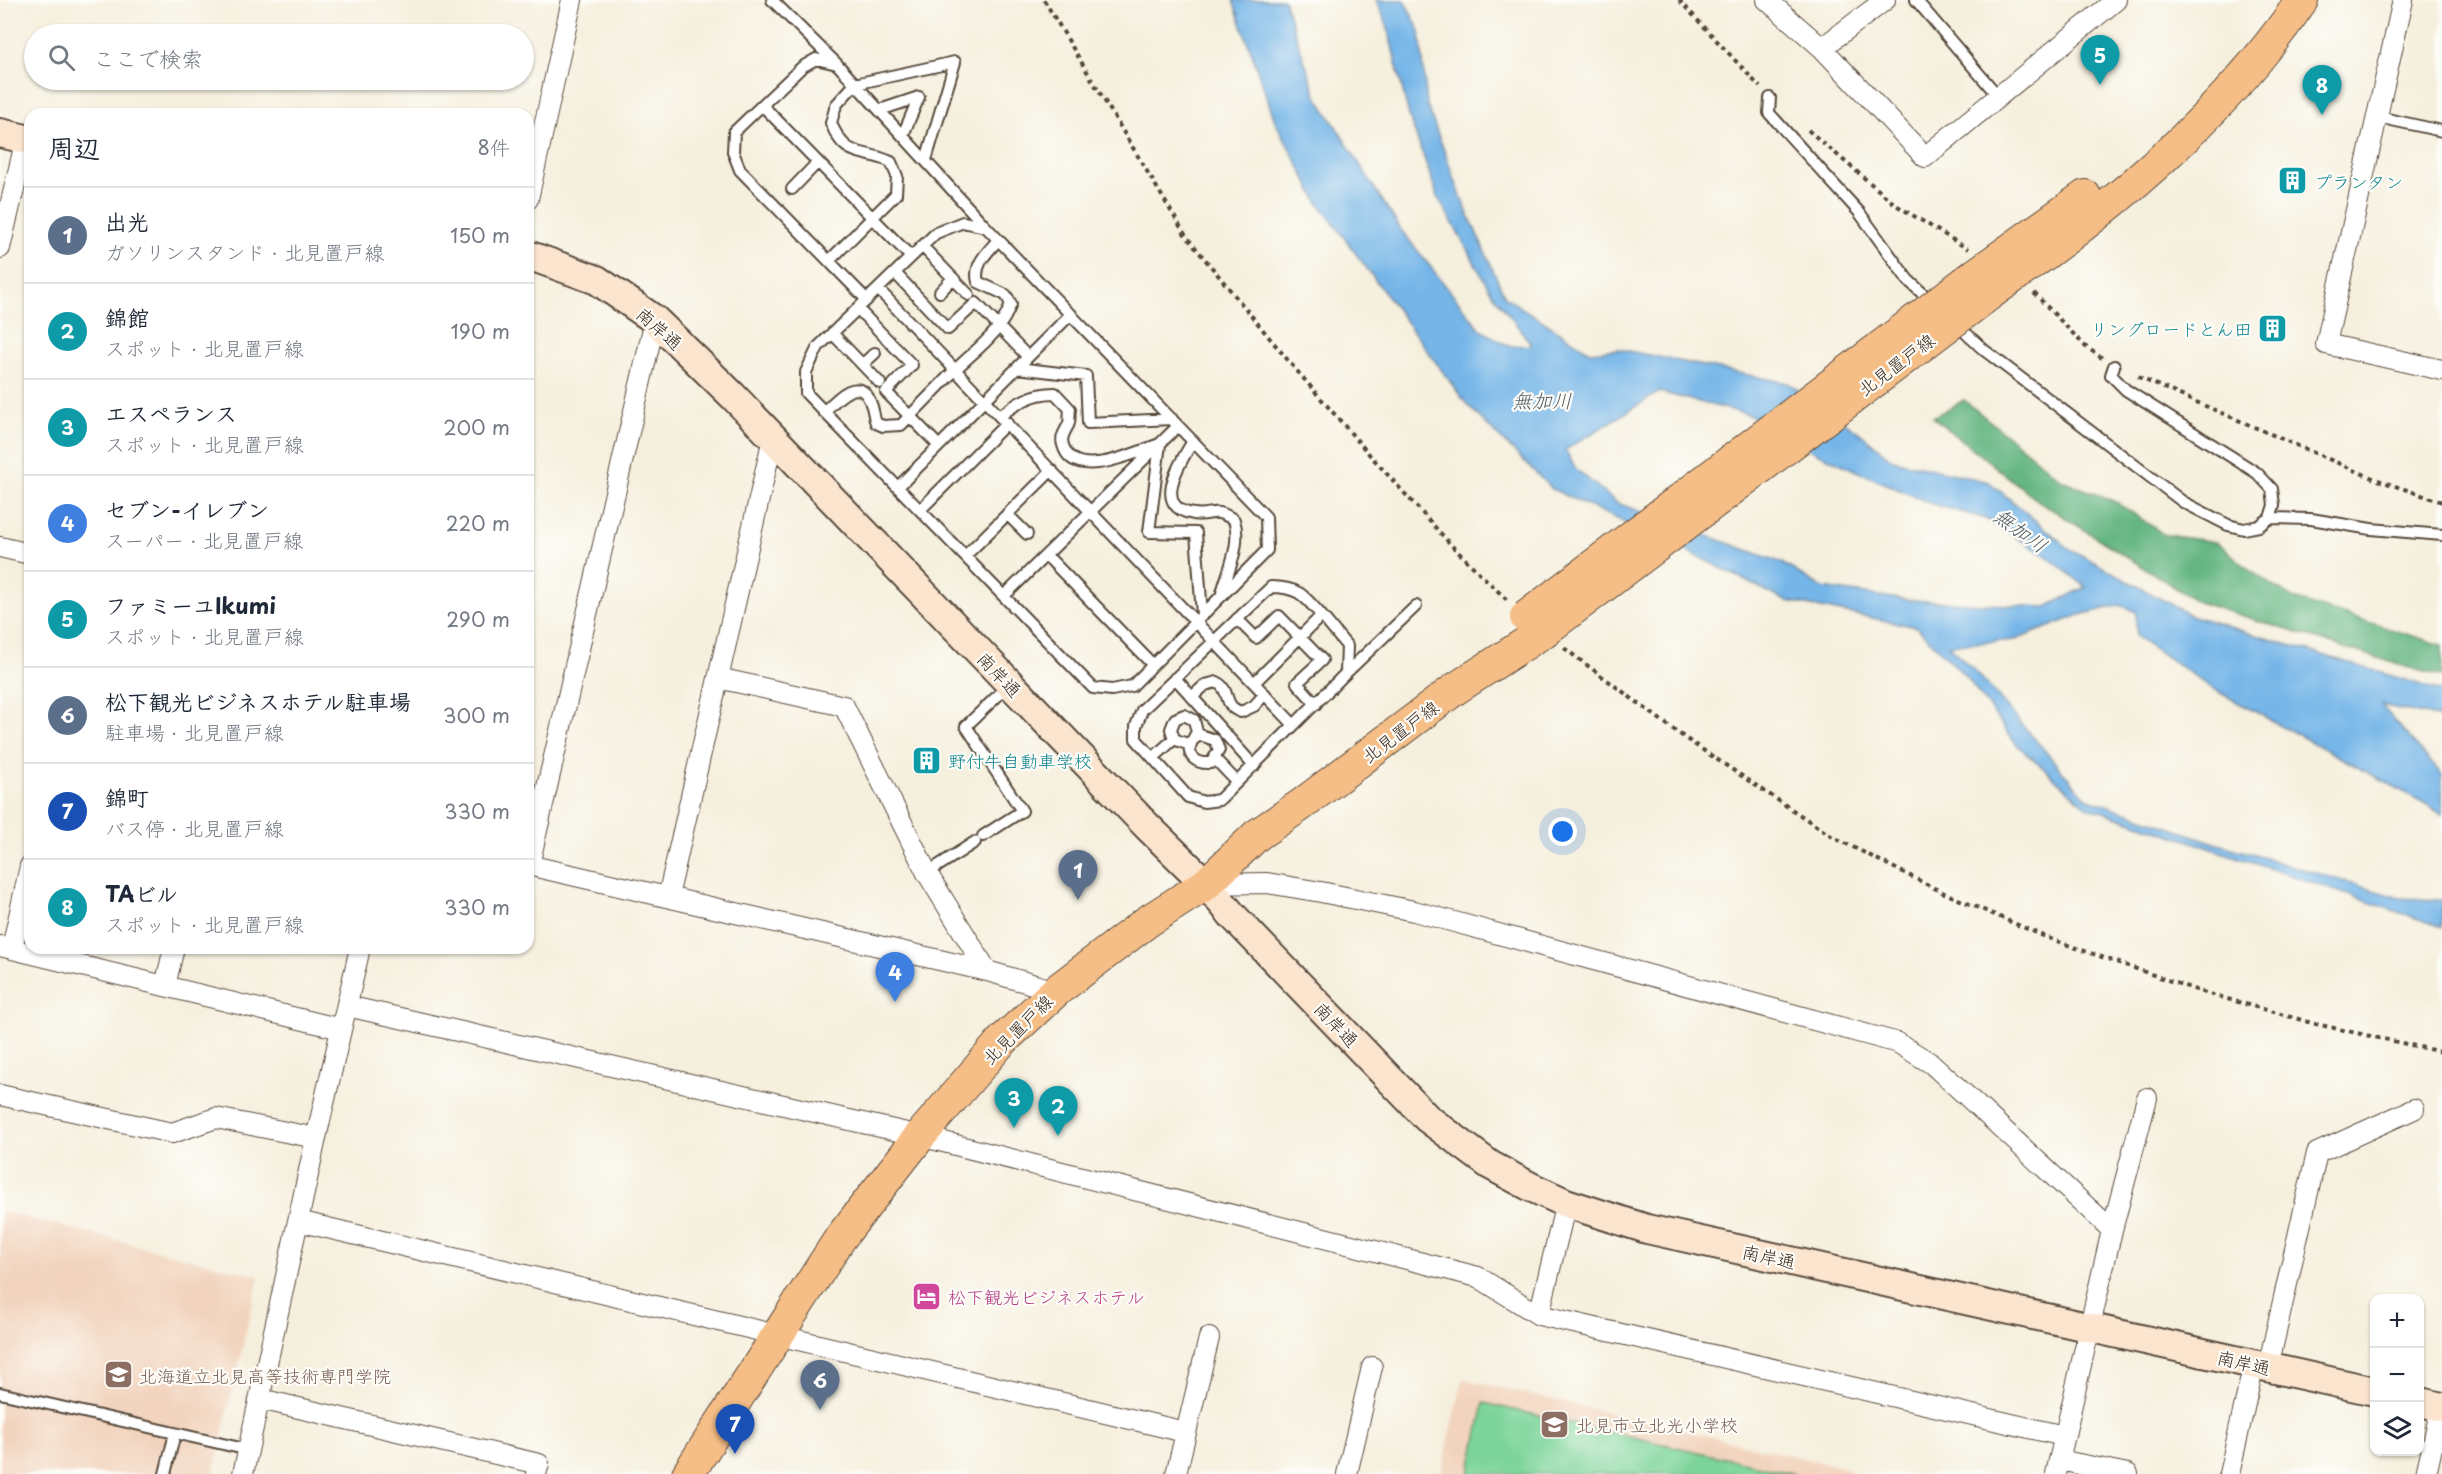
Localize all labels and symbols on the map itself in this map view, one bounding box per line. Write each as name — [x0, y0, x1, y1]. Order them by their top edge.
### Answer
pin: 5 — [2080, 36, 2120, 85]
pin: 8 — [2302, 66, 2342, 115]
building icon: プランタン — [2277, 165, 2309, 197]
place label: プランタン — [2314, 168, 2403, 195]
street label: 南岸通 — [631, 300, 689, 356]
building icon: リングロードとん田 — [2257, 312, 2289, 344]
place label: リングロードとん田 — [2090, 315, 2252, 342]
street label: 北見置戸線 — [1852, 326, 1940, 402]
water label: 無加川 — [1512, 385, 1572, 415]
water label: 無加川 — [1988, 500, 2054, 560]
street label: 南岸通 — [972, 645, 1028, 703]
street label: 北見置戸線 — [1356, 693, 1444, 769]
building icon: 野付牛自動車学校 — [911, 744, 943, 776]
place label: 野付牛自動車学校 — [948, 747, 1092, 774]
your location — [1548, 817, 1577, 846]
pin: 1 — [1058, 850, 1098, 900]
pin: 4 — [876, 952, 914, 1002]
street label: 北見置戸線 — [976, 988, 1058, 1070]
street label: 南岸通 — [1309, 995, 1365, 1053]
pin: 3 — [994, 1078, 1034, 1128]
pin: 2 — [1038, 1086, 1078, 1136]
street label: 南岸通 — [1740, 1237, 1798, 1275]
hotel icon: 松下観光ビジネスホテル — [911, 1280, 943, 1312]
place label: 松下観光ビジネスホテル — [948, 1283, 1145, 1310]
street label: 南岸通 — [2215, 1343, 2273, 1381]
school or university icon: 北海道立北見高等技術専門学院 — [102, 1359, 134, 1391]
pin: 6 — [800, 1360, 840, 1410]
place label: 北海道立北見高等技術専門学院 — [139, 1362, 391, 1389]
pin: 7 — [716, 1404, 754, 1454]
school or university icon: 北見市立北光小学校 — [1539, 1408, 1571, 1440]
place label: 北見市立北光小学校 — [1576, 1411, 1738, 1438]

